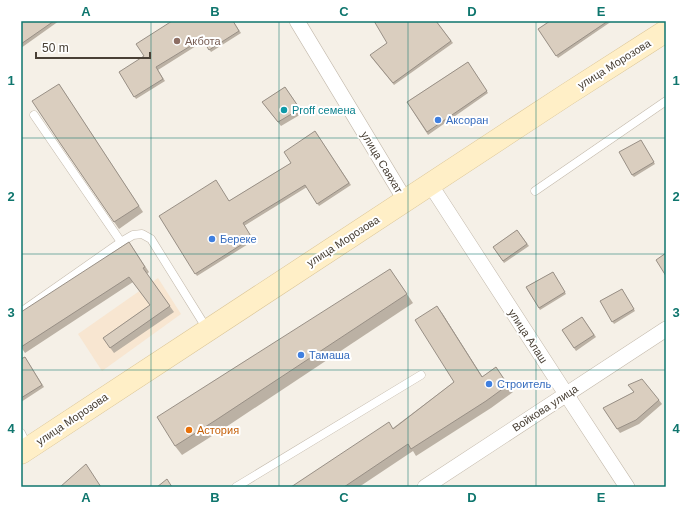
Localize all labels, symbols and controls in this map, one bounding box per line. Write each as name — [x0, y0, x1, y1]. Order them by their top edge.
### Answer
text: A — [81, 4, 91, 19]
text: B — [210, 4, 220, 19]
text: C — [339, 4, 349, 19]
text: D — [467, 4, 477, 19]
text: E — [597, 4, 606, 19]
scale bar — [36, 34, 150, 60]
place label: Акбота — [185, 35, 221, 47]
marker: Акбота — [172, 36, 182, 46]
street label: улица Морозова — [575, 36, 653, 91]
text: 50 m — [42, 41, 69, 55]
text: 1 — [7, 73, 15, 88]
text: 1 — [672, 73, 680, 88]
place label: Proff семена — [292, 104, 356, 116]
marker: Proff семена — [279, 105, 289, 115]
place label: Аксоран — [446, 114, 488, 126]
marker: Аксоран — [433, 115, 443, 125]
street label: улица Саяхат — [359, 129, 405, 195]
text: 2 — [7, 189, 15, 204]
text: 2 — [672, 189, 680, 204]
street label: улица Морозова — [305, 213, 382, 269]
place label: Береке — [220, 233, 257, 245]
marker: Береке — [207, 234, 217, 244]
text: 3 — [7, 305, 15, 320]
text: 3 — [672, 305, 680, 320]
street label: улица Алаш — [506, 307, 550, 365]
place label: Тамаша — [309, 349, 351, 361]
marker: Тамаша — [296, 350, 306, 360]
place label: Строитель — [497, 378, 551, 390]
marker: Строитель — [484, 379, 494, 389]
street label: Войкова улица — [510, 382, 581, 434]
street label: улица Морозова — [34, 390, 111, 447]
text: 4 — [7, 421, 15, 436]
text: 4 — [672, 421, 680, 436]
place label: Астория — [197, 424, 239, 436]
marker: Астория — [184, 425, 194, 435]
text: A — [81, 490, 91, 505]
text: B — [210, 490, 220, 505]
text: C — [339, 490, 349, 505]
text: D — [467, 490, 477, 505]
text: E — [597, 490, 606, 505]

